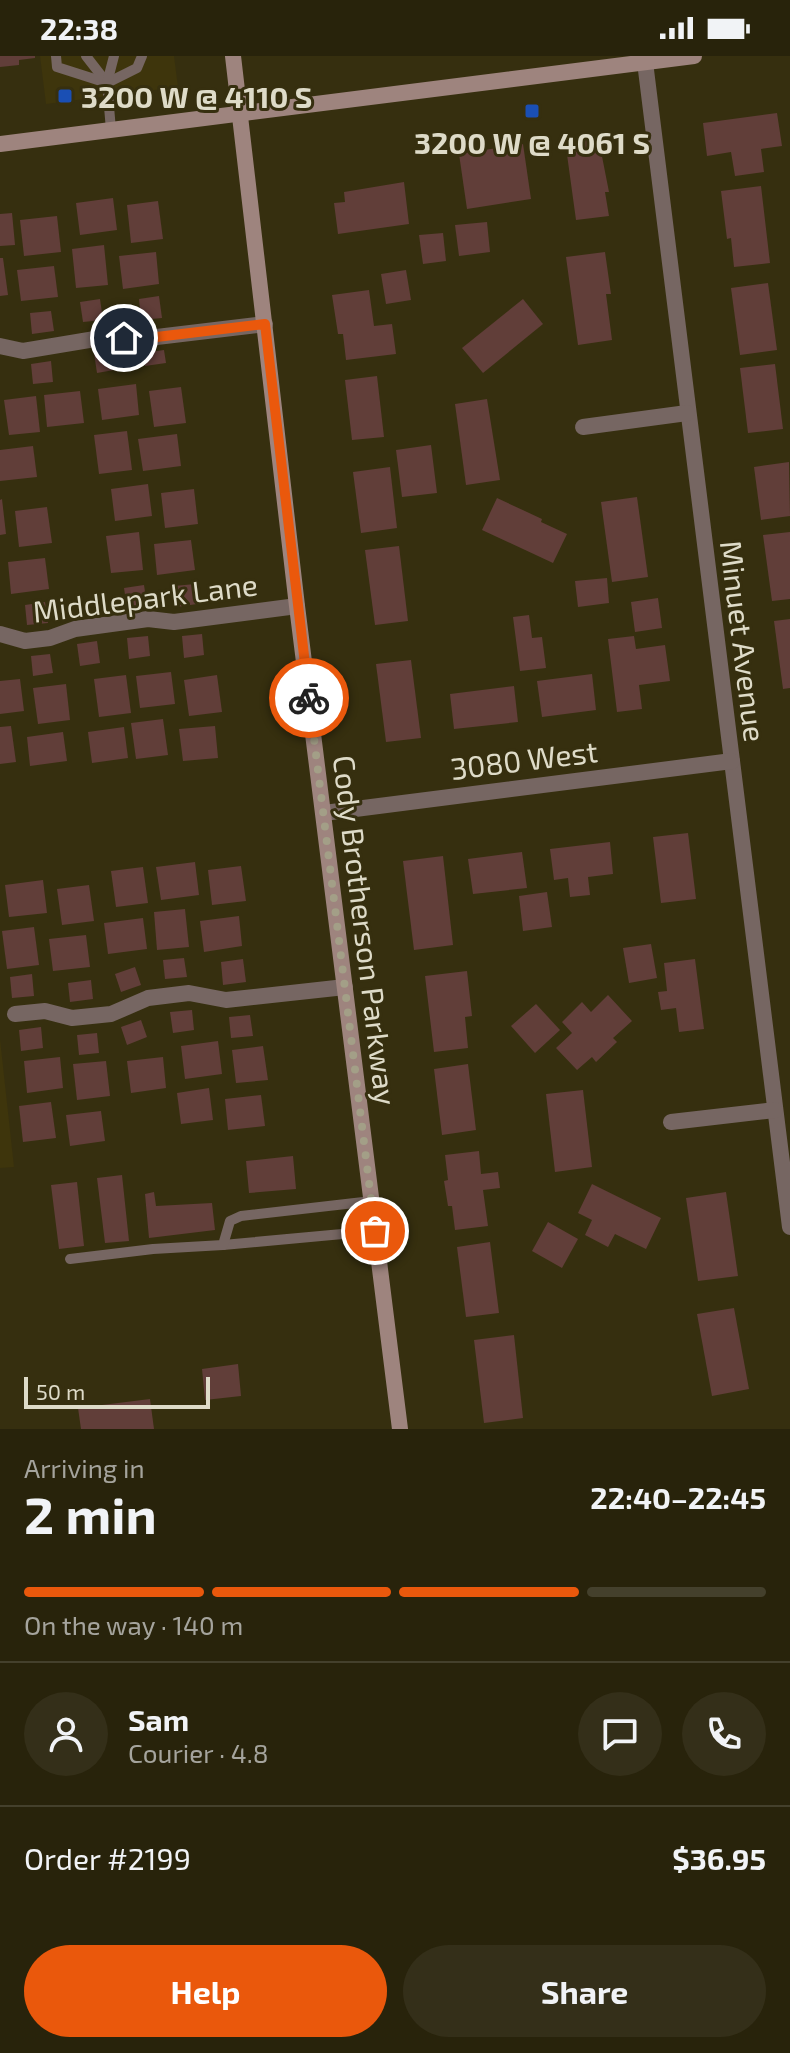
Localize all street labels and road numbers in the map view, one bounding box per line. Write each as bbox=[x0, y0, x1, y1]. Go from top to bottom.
street label: Minuet Avenue bbox=[714, 538, 774, 744]
street label: Middlepark Lane bbox=[31, 565, 259, 629]
street label: 3080 West bbox=[448, 732, 600, 786]
street label: Cody Brotherson Parkway bbox=[327, 753, 405, 1107]

